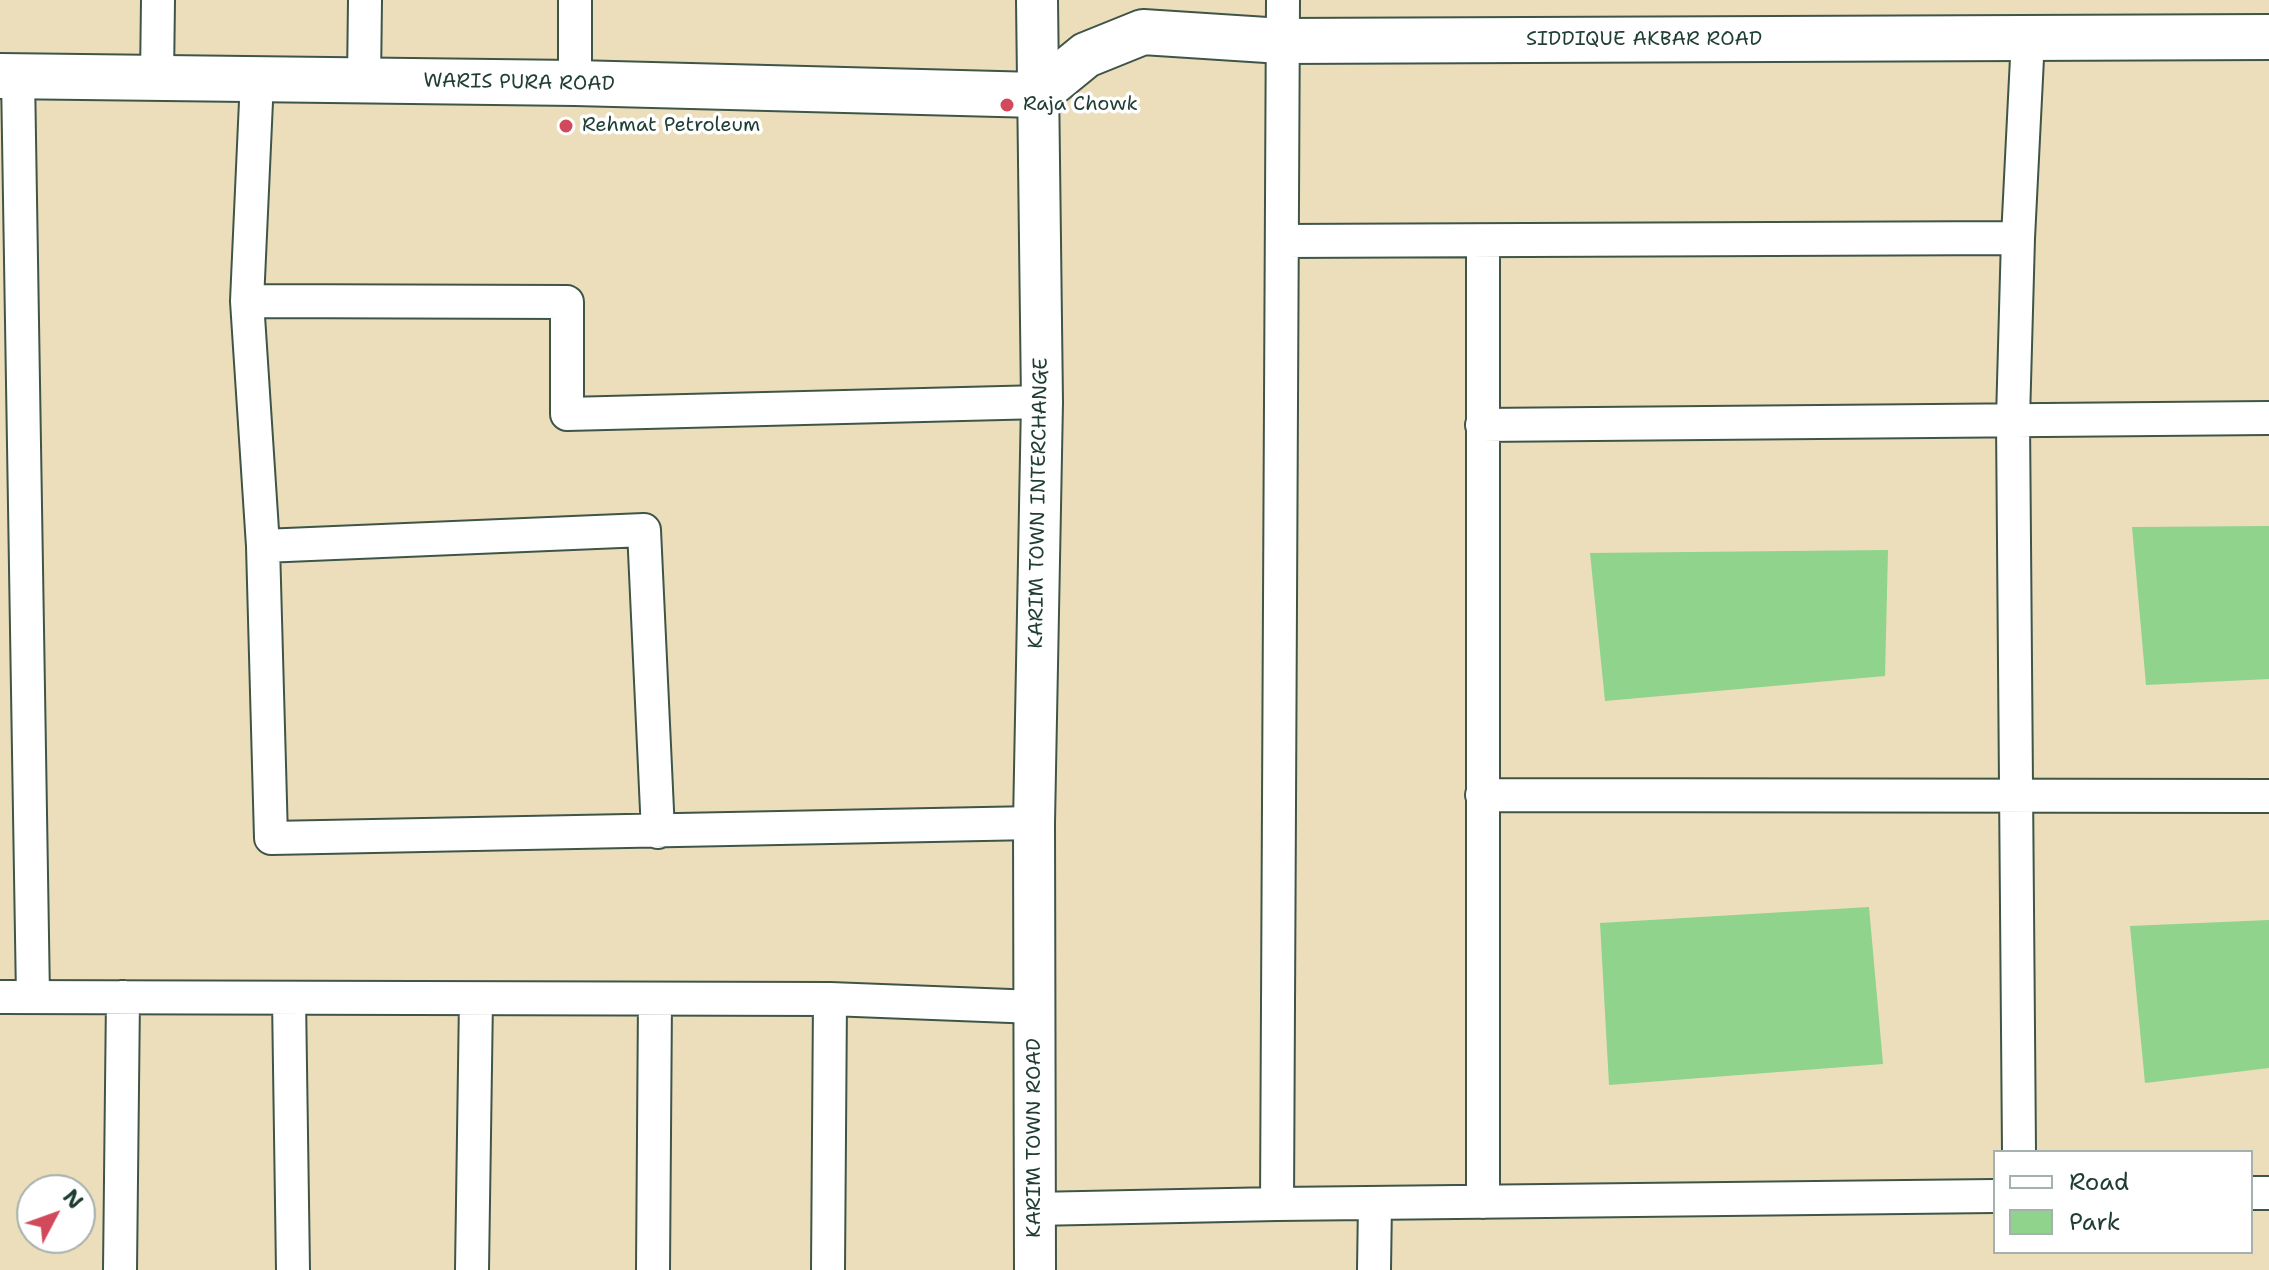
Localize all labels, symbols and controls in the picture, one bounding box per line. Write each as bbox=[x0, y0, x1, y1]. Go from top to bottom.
street label: SIDDIQUE AKBAR ROAD bbox=[1526, 28, 1762, 52]
street label: WARIS PURA ROAD bbox=[423, 69, 615, 97]
place label: Raja Chowk bbox=[1023, 93, 1138, 117]
marker: Raja Chowk bbox=[998, 96, 1016, 114]
place label: Rehmat Petroleum bbox=[582, 114, 760, 138]
marker: Rehmat Petroleum bbox=[557, 117, 575, 135]
street label: KARIM TOWN INTERCHANGE bbox=[1024, 357, 1054, 649]
street label: KARIM TOWN ROAD bbox=[1023, 1038, 1047, 1238]
legend bbox=[1993, 1150, 2253, 1254]
text: Road bbox=[2069, 1166, 2129, 1198]
north arrow bbox=[16, 1174, 96, 1254]
text: N bbox=[56, 1183, 90, 1215]
text: Park bbox=[2069, 1206, 2121, 1238]

